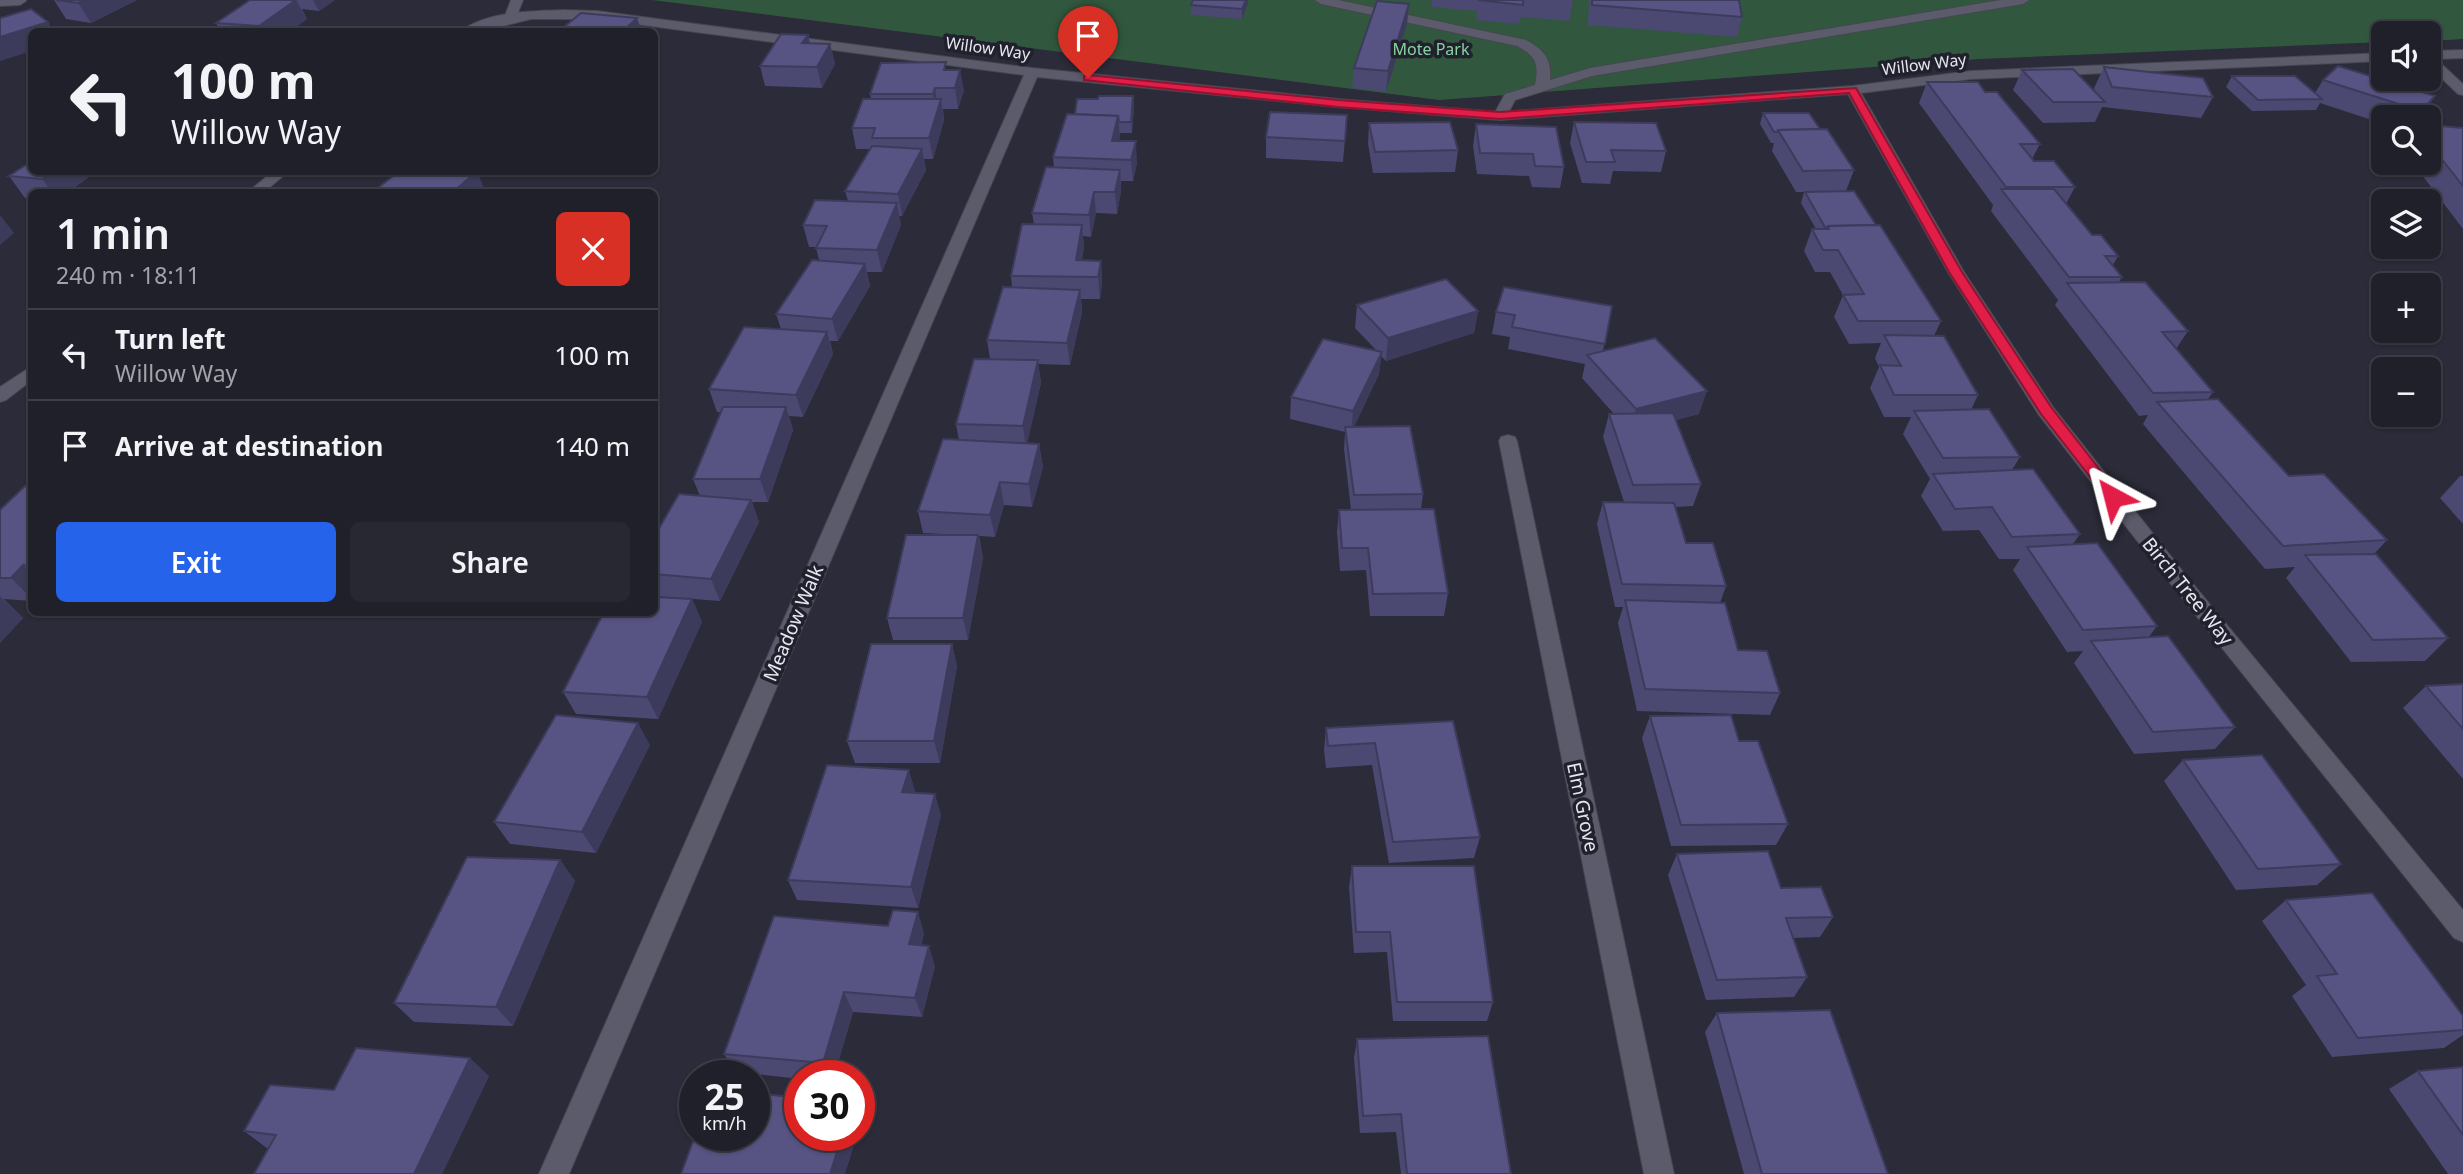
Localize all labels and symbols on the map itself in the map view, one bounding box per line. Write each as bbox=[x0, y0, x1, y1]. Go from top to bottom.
pin bbox=[1058, 6, 1118, 78]
street label: Willow Way bbox=[944, 31, 1032, 65]
park label: Mote Park bbox=[1393, 38, 1470, 60]
street label: Willow Way bbox=[1880, 48, 1968, 80]
position arrow bbox=[2076, 460, 2150, 534]
street label: Birch Tree Way bbox=[2136, 532, 2240, 651]
street label: Meadow Walk bbox=[757, 561, 829, 685]
street label: Elm Grove bbox=[1561, 760, 1605, 854]
speed limit sign: 30 bbox=[784, 1060, 875, 1151]

